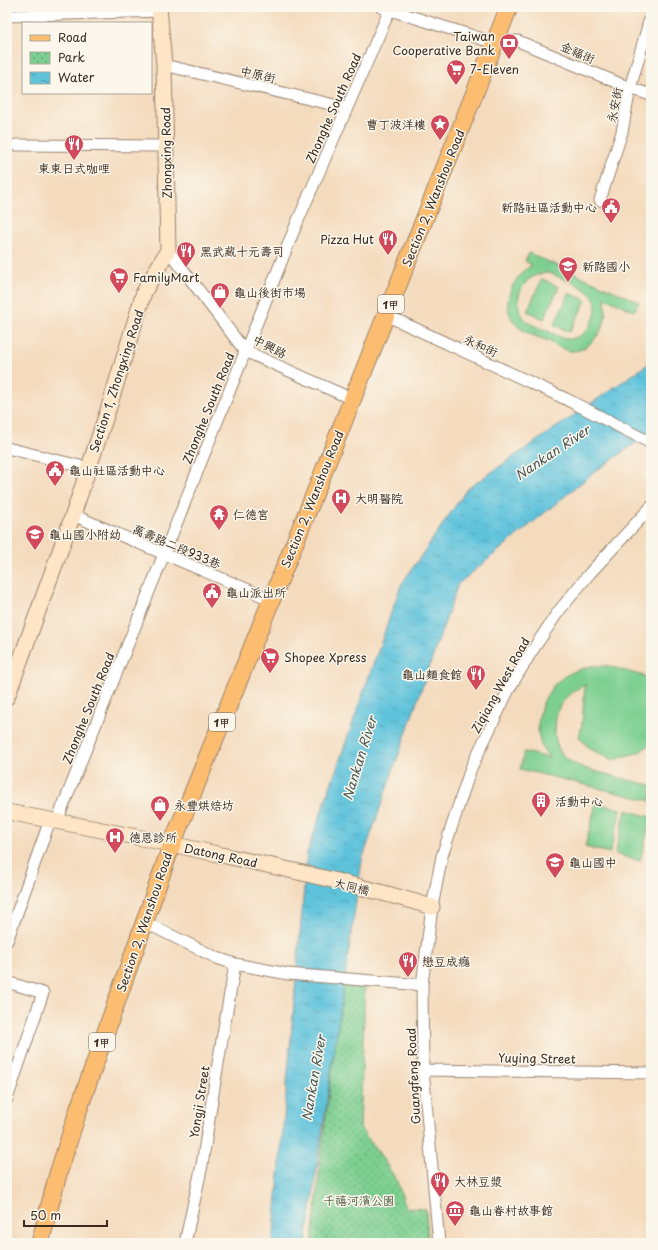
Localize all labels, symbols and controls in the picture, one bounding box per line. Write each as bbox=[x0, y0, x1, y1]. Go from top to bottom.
legend bbox=[22, 22, 152, 94]
place label: Taiwan Cooperative Bank bbox=[393, 27, 495, 59]
text: Road bbox=[58, 28, 87, 46]
bank icon: Taiwan Cooperative Bank bbox=[498, 32, 520, 60]
street label: 金福街 bbox=[558, 37, 598, 67]
text: Park bbox=[58, 48, 85, 66]
street label: Zhonghe South Road bbox=[301, 50, 365, 166]
supermarket icon: 7-Eleven bbox=[445, 58, 467, 86]
place label: 7-Eleven bbox=[470, 60, 519, 78]
street label: 中原街 bbox=[238, 61, 278, 87]
text: Water bbox=[58, 68, 95, 86]
street label: 永安街 bbox=[602, 86, 626, 124]
street label: Zhongxing Road bbox=[156, 107, 176, 199]
place icon: 曹丁波洋樓 bbox=[429, 113, 451, 141]
place label: 曹丁波洋樓 bbox=[366, 115, 426, 133]
street label: Section 2, Wanshou Road bbox=[397, 126, 469, 270]
restaurant icon: 東東日式咖哩 bbox=[63, 133, 85, 161]
place label: 東東日式咖哩 bbox=[38, 159, 110, 177]
public building icon: 新路社區活動中心 bbox=[600, 196, 622, 224]
place label: 新路社區活動中心 bbox=[501, 198, 597, 216]
restaurant icon: Pizza Hut bbox=[377, 228, 399, 256]
place label: Pizza Hut bbox=[320, 230, 374, 248]
restaurant icon: 黑武藏十元壽司 bbox=[175, 240, 197, 268]
place label: 黑武藏十元壽司 bbox=[200, 242, 284, 260]
school or university icon: 新路國小 bbox=[557, 255, 579, 283]
place label: 新路國小 bbox=[582, 257, 630, 275]
supermarket icon: FamilyMart bbox=[108, 266, 130, 294]
place label: FamilyMart bbox=[133, 268, 199, 286]
shop icon: 龜山後街市場 bbox=[209, 281, 231, 309]
place label: 龜山後街市場 bbox=[234, 283, 306, 301]
road number: 1甲 bbox=[378, 295, 404, 313]
street label: Section 1, Zhongxing Road bbox=[84, 307, 148, 455]
street label: 永和街 bbox=[461, 329, 501, 361]
street label: 中興路 bbox=[250, 330, 290, 362]
street label: Zhonghe South Road bbox=[177, 350, 239, 466]
water label: Nankan River bbox=[511, 419, 595, 484]
street label: Section 2, Wanshou Road bbox=[276, 427, 348, 571]
public building icon: 龜山社區活動中心 bbox=[44, 459, 66, 487]
place label: 龜山社區活動中心 bbox=[69, 461, 165, 479]
hospital icon: 大明醫院 bbox=[330, 487, 352, 515]
place label: 大明醫院 bbox=[355, 489, 403, 507]
temple icon: 仁德宮 bbox=[208, 503, 230, 531]
place label: 仁德宮 bbox=[233, 505, 269, 523]
street label: 萬壽路二段933巷 bbox=[130, 519, 224, 573]
school or university icon: 龜山國小附幼 bbox=[24, 523, 46, 551]
place label: 龜山國小附幼 bbox=[49, 525, 121, 543]
public building icon: 龜山派出所 bbox=[201, 581, 223, 609]
place label: 龜山派出所 bbox=[226, 583, 287, 601]
street label: Ziqiang West Road bbox=[466, 634, 534, 736]
supermarket icon: Shopee Xpress bbox=[259, 646, 281, 674]
place label: Shopee Xpress bbox=[284, 648, 367, 666]
street label: Zhonghe South Road bbox=[57, 650, 119, 766]
restaurant icon: 龜山麵食館 bbox=[465, 663, 487, 691]
place label: 龜山麵食館 bbox=[402, 665, 462, 683]
water label: Nankan River bbox=[337, 712, 381, 802]
road number: 1甲 bbox=[209, 713, 235, 731]
building icon: 活動中心 bbox=[530, 790, 552, 818]
place label: 活動中心 bbox=[555, 792, 603, 810]
shop icon: 永豐烘焙坊 bbox=[149, 794, 171, 822]
place label: 永豐烘焙坊 bbox=[174, 796, 234, 814]
hospital icon: 德恩診所 bbox=[104, 826, 126, 854]
place label: 德恩診所 bbox=[129, 828, 178, 846]
street label: Datong Road bbox=[183, 838, 259, 872]
street label: Section 2, Wanshou Road bbox=[112, 850, 176, 994]
school or university icon: 龜山國中 bbox=[544, 851, 566, 879]
place label: 龜山國中 bbox=[569, 853, 617, 871]
street label: 大同橋 bbox=[332, 873, 372, 899]
restaurant icon: 戀豆成癮 bbox=[397, 950, 419, 978]
place label: 戀豆成癮 bbox=[422, 952, 470, 970]
street label: Guangfeng Road bbox=[401, 1027, 425, 1125]
water label: Nankan River bbox=[296, 1032, 330, 1122]
road number: 1甲 bbox=[89, 1033, 115, 1051]
street label: Yuying Street bbox=[498, 1048, 576, 1068]
street label: Yongji Street bbox=[184, 1064, 214, 1139]
restaurant icon: 大林豆漿 bbox=[429, 1170, 451, 1198]
place label: 大林豆漿 bbox=[454, 1172, 502, 1190]
park label: 千禧河濱公園 bbox=[323, 1191, 395, 1209]
museum icon: 龜山眷村故事館 bbox=[444, 1199, 466, 1227]
place label: 龜山眷村故事館 bbox=[469, 1201, 553, 1219]
scale bar bbox=[24, 1202, 107, 1228]
text: 50 m bbox=[30, 1206, 61, 1224]

